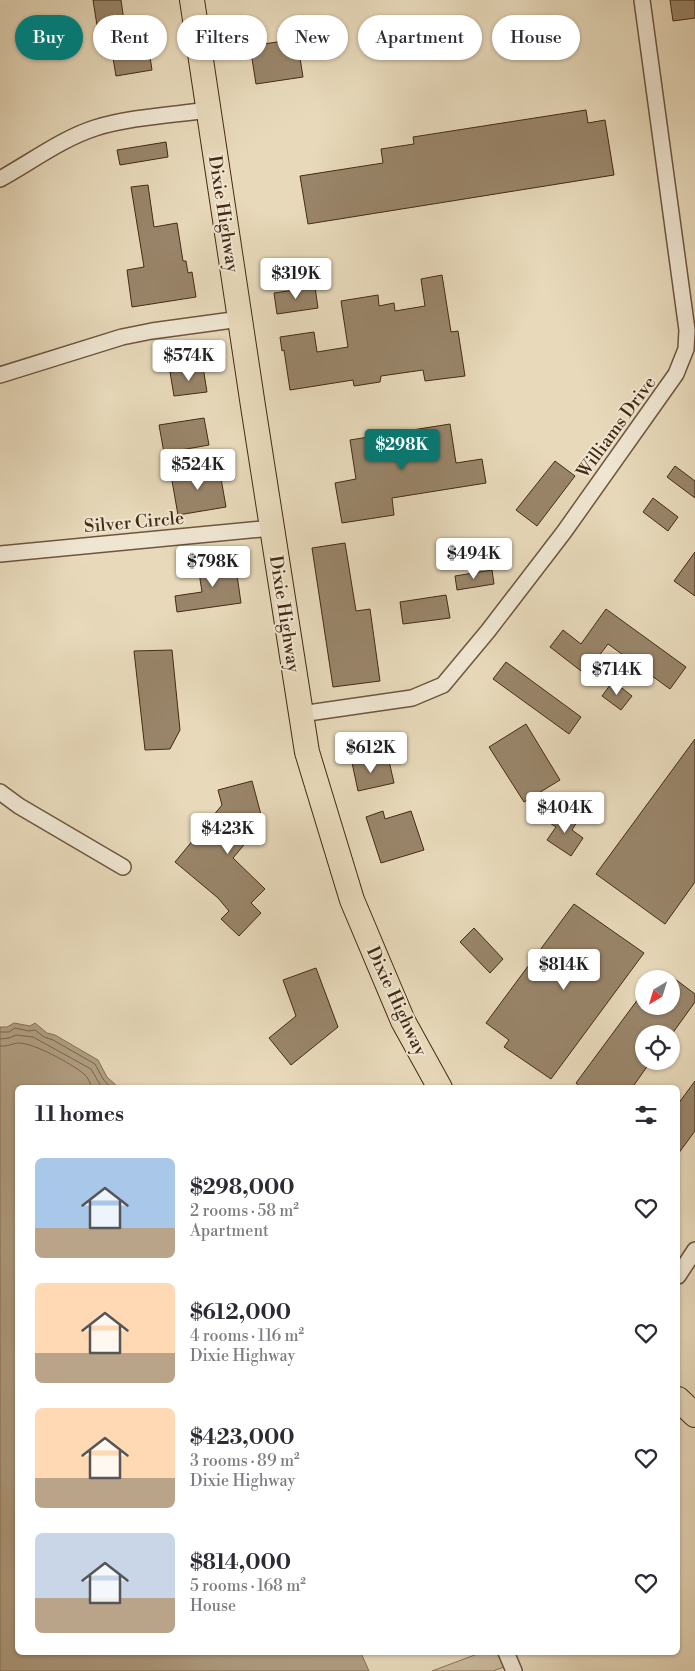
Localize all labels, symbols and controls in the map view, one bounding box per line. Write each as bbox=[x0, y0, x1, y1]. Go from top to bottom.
chip: Buy bbox=[15, 15, 83, 60]
chip: Rent bbox=[93, 15, 167, 60]
chip: Filters bbox=[177, 15, 267, 60]
chip: New bbox=[277, 15, 348, 60]
chip: Apartment bbox=[358, 15, 482, 60]
chip: House bbox=[492, 15, 580, 60]
street label: Dixie Highway bbox=[203, 154, 244, 275]
pin: $319K bbox=[261, 258, 331, 300]
text: $319K bbox=[271, 264, 321, 284]
pin: $574K bbox=[154, 340, 224, 382]
text: $574K bbox=[163, 346, 215, 366]
street label: Williams Drive bbox=[571, 372, 661, 484]
pin: $298K bbox=[367, 428, 437, 471]
text: $298K bbox=[376, 435, 428, 455]
pin: $524K bbox=[163, 448, 233, 491]
text: $524K bbox=[171, 455, 225, 475]
street label: Silver Circle bbox=[83, 507, 185, 538]
pin: $494K bbox=[439, 538, 509, 580]
text: $494K bbox=[447, 544, 501, 564]
pin: $798K bbox=[178, 546, 248, 588]
text: $798K bbox=[187, 552, 239, 572]
street label: Dixie Highway bbox=[264, 554, 305, 675]
pin: $714K bbox=[582, 654, 652, 696]
text: $714K bbox=[592, 660, 642, 680]
pin: $612K bbox=[336, 732, 406, 774]
text: $612K bbox=[346, 738, 396, 758]
pin: $404K bbox=[530, 792, 600, 834]
text: $404K bbox=[537, 798, 593, 818]
pin: $423K bbox=[193, 812, 263, 855]
text: $423K bbox=[202, 819, 254, 839]
street label: Dixie Highway bbox=[361, 943, 432, 1060]
pin: $814K bbox=[529, 948, 599, 991]
text: $814K bbox=[539, 955, 589, 975]
north arrow bbox=[635, 970, 680, 1015]
map controls bbox=[635, 970, 680, 1070]
button: locate bbox=[635, 1025, 680, 1070]
icon: filters bbox=[632, 1101, 660, 1129]
text: 11 homes bbox=[35, 1102, 124, 1128]
text: $298,000 bbox=[190, 1175, 294, 1201]
icon: home bbox=[75, 1178, 135, 1238]
icon: heart bbox=[632, 1194, 660, 1222]
text: 2 rooms · 58 m² bbox=[190, 1201, 299, 1221]
text: Apartment bbox=[190, 1221, 269, 1241]
text: $612,000 bbox=[190, 1300, 291, 1326]
icon: home bbox=[75, 1303, 135, 1363]
icon: heart bbox=[632, 1319, 660, 1347]
text: 4 rooms · 116 m² bbox=[190, 1326, 304, 1346]
text: Dixie Highway bbox=[190, 1346, 295, 1366]
text: $423,000 bbox=[190, 1425, 295, 1451]
icon: home bbox=[75, 1428, 135, 1488]
icon: heart bbox=[632, 1444, 660, 1472]
text: 3 rooms · 89 m² bbox=[190, 1451, 300, 1471]
text: Dixie Highway bbox=[190, 1471, 295, 1491]
text: $814,000 bbox=[190, 1550, 291, 1576]
icon: home bbox=[75, 1553, 135, 1613]
icon: heart bbox=[632, 1569, 660, 1597]
text: 5 rooms · 168 m² bbox=[190, 1576, 306, 1596]
text: House bbox=[190, 1596, 236, 1616]

